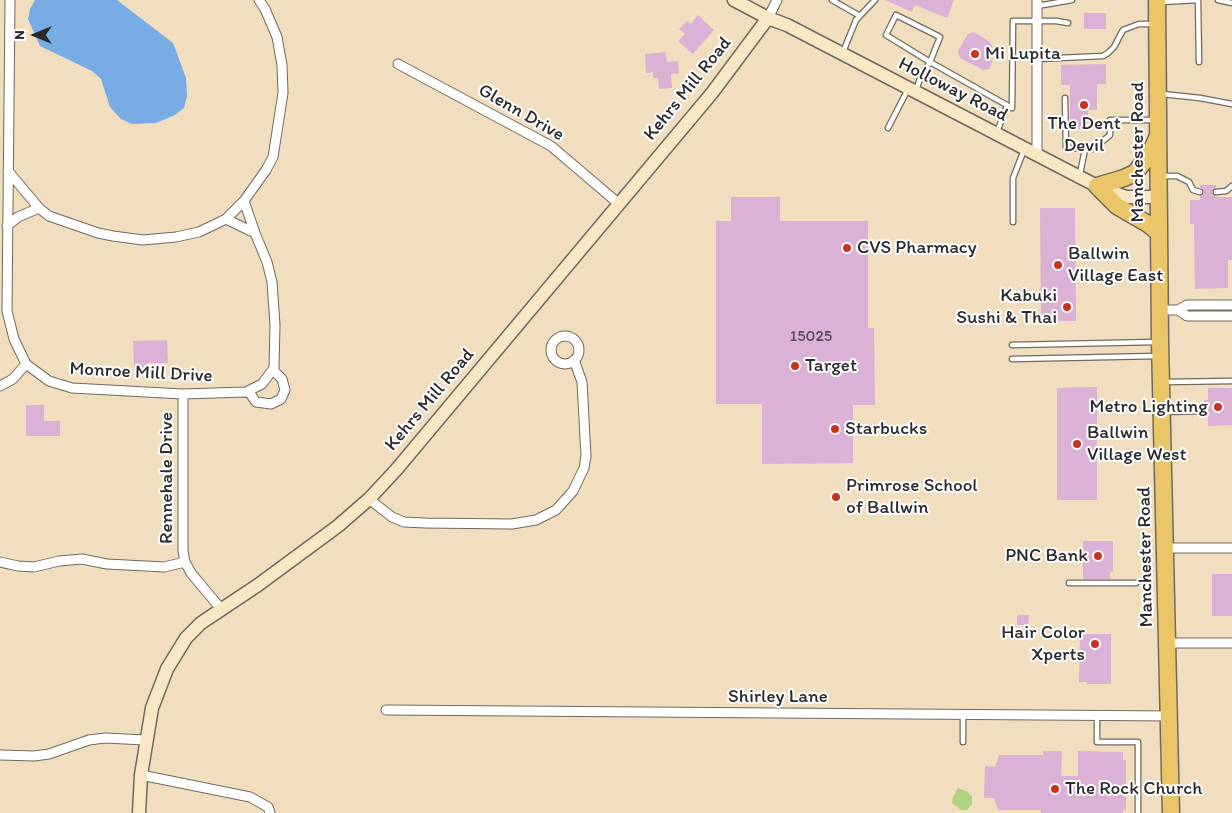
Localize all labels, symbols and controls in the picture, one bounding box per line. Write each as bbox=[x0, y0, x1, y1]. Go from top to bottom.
north arrow bbox=[10, 10, 60, 60]
text: N bbox=[11, 30, 28, 40]
street label: Kehrs Mill Road bbox=[639, 32, 737, 146]
place label: Mi Lupita bbox=[985, 43, 1061, 65]
marker: Mi Lupita bbox=[969, 48, 981, 60]
street label: Holloway Road bbox=[894, 53, 1012, 127]
street label: Glenn Drive bbox=[474, 79, 568, 147]
street label: Manchester Road bbox=[1127, 82, 1149, 222]
marker: The Dent Devil bbox=[1078, 99, 1090, 111]
place label: The Dent Devil bbox=[1047, 113, 1121, 157]
place label: CVS Pharmacy bbox=[857, 237, 977, 259]
marker: CVS Pharmacy bbox=[841, 242, 853, 254]
place label: Ballwin Village East bbox=[1068, 243, 1163, 287]
marker: Ballwin Village East bbox=[1052, 259, 1064, 271]
place label: Kabuki Sushi & Thai bbox=[956, 285, 1057, 329]
marker: Kabuki Sushi & Thai bbox=[1061, 301, 1073, 313]
house number: 15025 bbox=[790, 327, 832, 347]
street label: Kehrs Mill Road bbox=[380, 344, 480, 456]
place label: Target bbox=[805, 355, 857, 377]
street label: Monroe Mill Drive bbox=[69, 358, 213, 388]
marker: Target bbox=[789, 360, 801, 372]
place label: Metro Lighting bbox=[1089, 396, 1208, 418]
marker: Metro Lighting bbox=[1212, 401, 1224, 413]
street label: Rennehale Drive bbox=[156, 412, 178, 544]
place label: Starbucks bbox=[845, 418, 927, 440]
place label: Ballwin Village West bbox=[1087, 422, 1187, 466]
marker: Starbucks bbox=[829, 423, 841, 435]
marker: Ballwin Village West bbox=[1071, 438, 1083, 450]
place label: Primrose School of Ballwin bbox=[846, 475, 978, 519]
street label: Manchester Road bbox=[1133, 486, 1159, 628]
marker: Primrose School of Ballwin bbox=[830, 491, 842, 503]
place label: PNC Bank bbox=[1005, 545, 1088, 567]
marker: PNC Bank bbox=[1092, 550, 1104, 562]
place label: Hair Color Xperts bbox=[1001, 622, 1085, 666]
marker: Hair Color Xperts bbox=[1089, 638, 1101, 650]
street label: Shirley Lane bbox=[728, 686, 828, 708]
place label: The Rock Church bbox=[1065, 778, 1202, 800]
marker: The Rock Church bbox=[1049, 783, 1061, 795]

